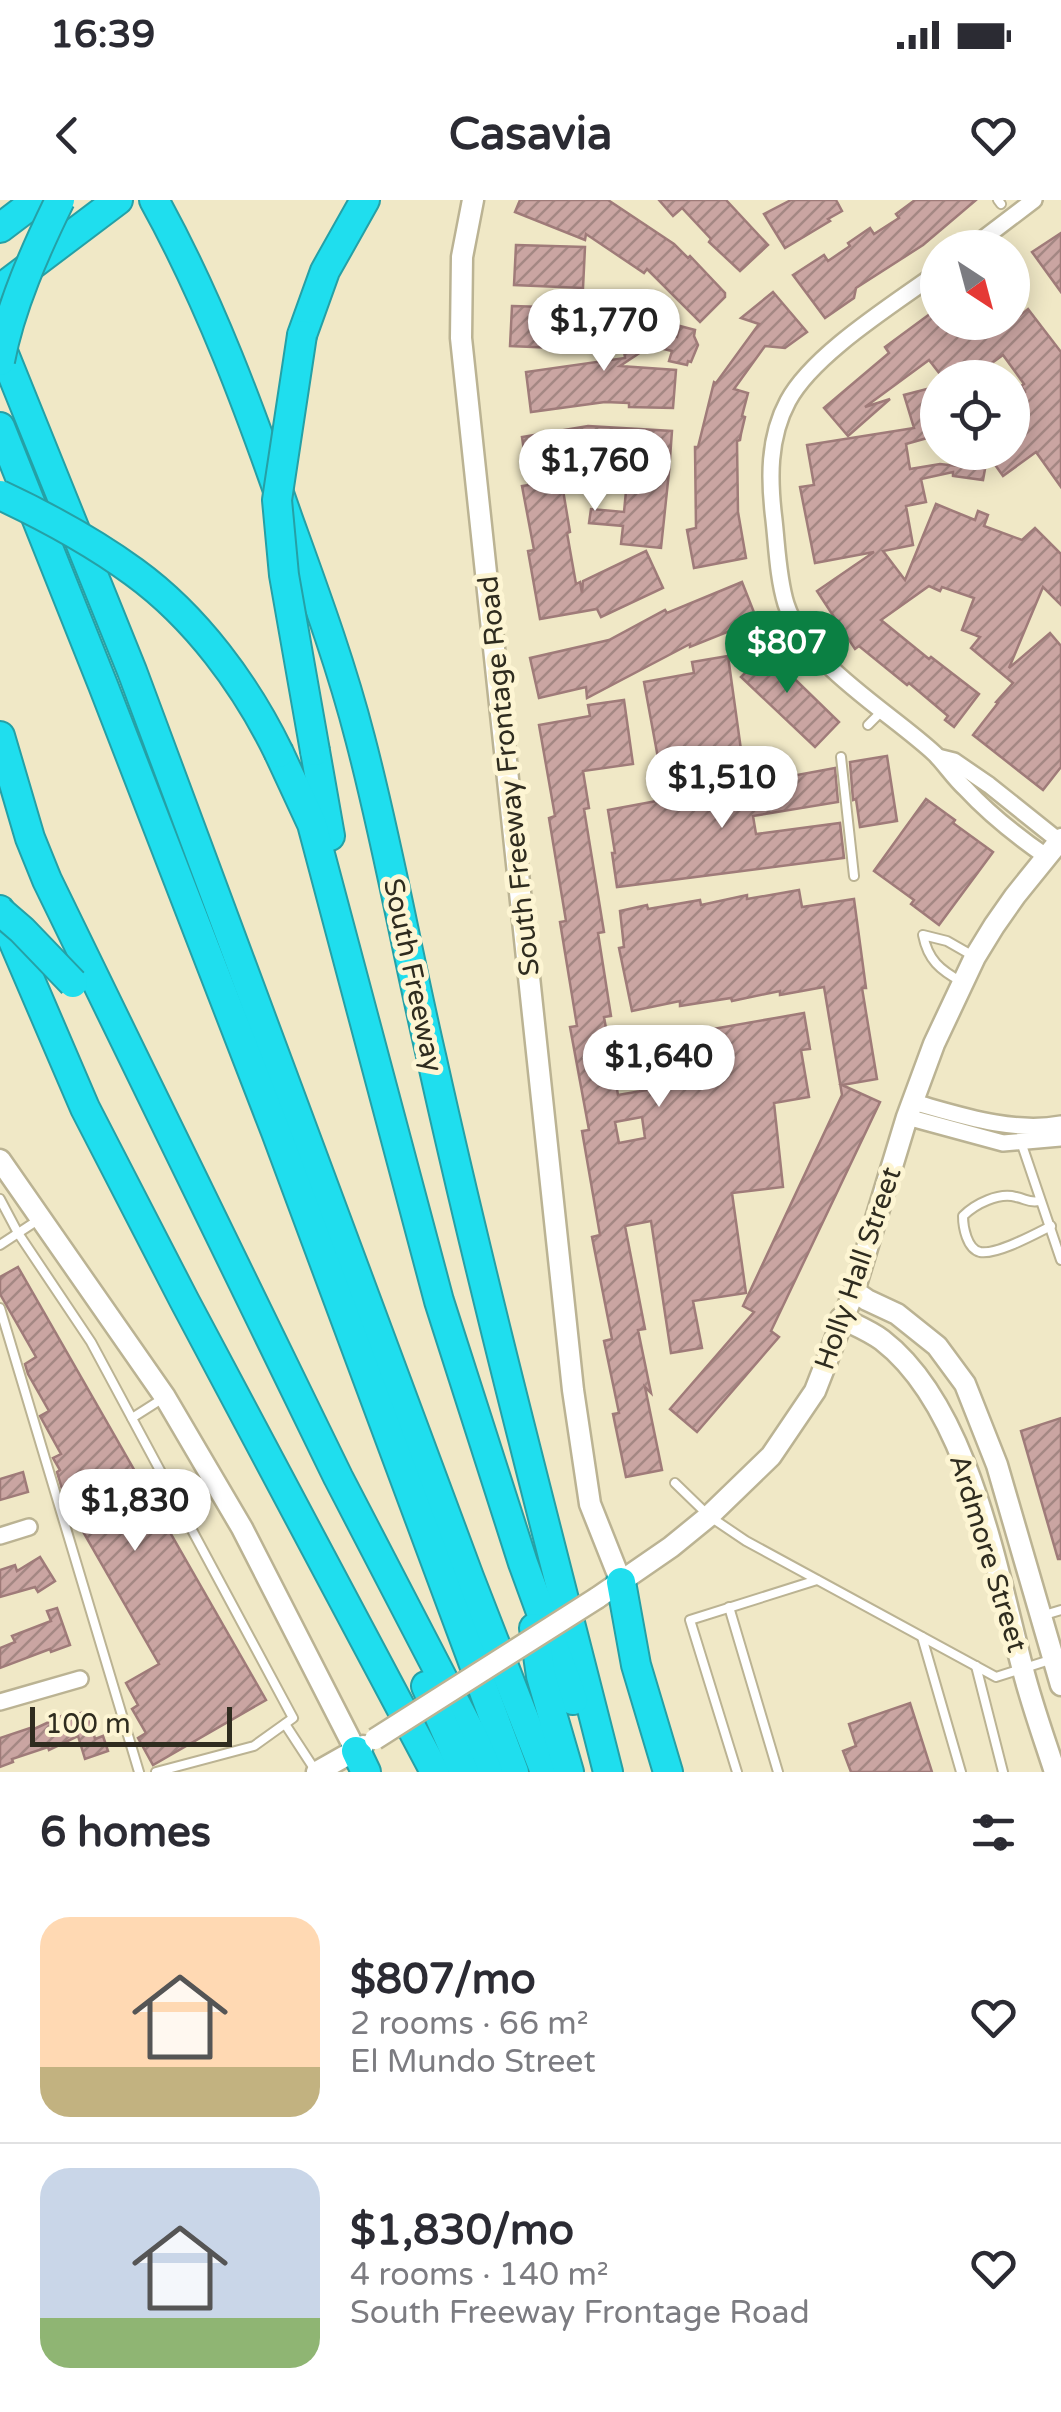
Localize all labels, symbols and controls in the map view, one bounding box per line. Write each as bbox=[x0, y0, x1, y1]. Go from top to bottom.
text: 16:39 bbox=[50, 12, 155, 58]
icon: back bbox=[40, 108, 95, 163]
text: Casavia bbox=[449, 108, 612, 162]
icon: heart bbox=[966, 108, 1021, 163]
north arrow bbox=[920, 230, 1030, 340]
map controls bbox=[920, 230, 1030, 470]
pin: $1,770 bbox=[523, 289, 685, 374]
text: $1,770 bbox=[550, 302, 658, 340]
button: locate bbox=[920, 360, 1030, 470]
pin: $1,760 bbox=[514, 429, 676, 514]
text: $1,760 bbox=[541, 442, 649, 480]
street label: South Freeway Frontage Road bbox=[471, 574, 547, 978]
pin: $807 bbox=[728, 611, 846, 696]
text: $807 bbox=[747, 624, 827, 662]
pin: $1,510 bbox=[641, 746, 803, 831]
text: $1,510 bbox=[668, 759, 776, 797]
street label: South Freeway bbox=[376, 875, 450, 1075]
pin: $1,640 bbox=[578, 1025, 740, 1110]
text: $1,640 bbox=[605, 1038, 713, 1076]
street label: Holly Hall Street bbox=[807, 1162, 909, 1374]
street label: Ardmore Street bbox=[942, 1450, 1034, 1657]
pin: $1,830 bbox=[54, 1469, 216, 1554]
text: $1,830 bbox=[81, 1482, 189, 1520]
scale bar bbox=[30, 1702, 232, 1746]
text: 100 m bbox=[45, 1707, 131, 1741]
icon: filters bbox=[966, 1805, 1021, 1860]
text: 6 homes bbox=[40, 1807, 211, 1858]
text: $807/mo bbox=[350, 1954, 536, 2005]
icon: home bbox=[120, 1957, 240, 2077]
icon: heart bbox=[966, 1990, 1021, 2045]
text: 2 rooms · 66 m² bbox=[350, 2005, 589, 2043]
text: El Mundo Street bbox=[350, 2043, 596, 2081]
text: $1,830/mo bbox=[350, 2205, 574, 2256]
icon: home bbox=[120, 2208, 240, 2328]
icon: heart bbox=[966, 2241, 1021, 2296]
text: 4 rooms · 140 m² bbox=[350, 2256, 609, 2294]
text: South Freeway Frontage Road bbox=[350, 2294, 810, 2332]

